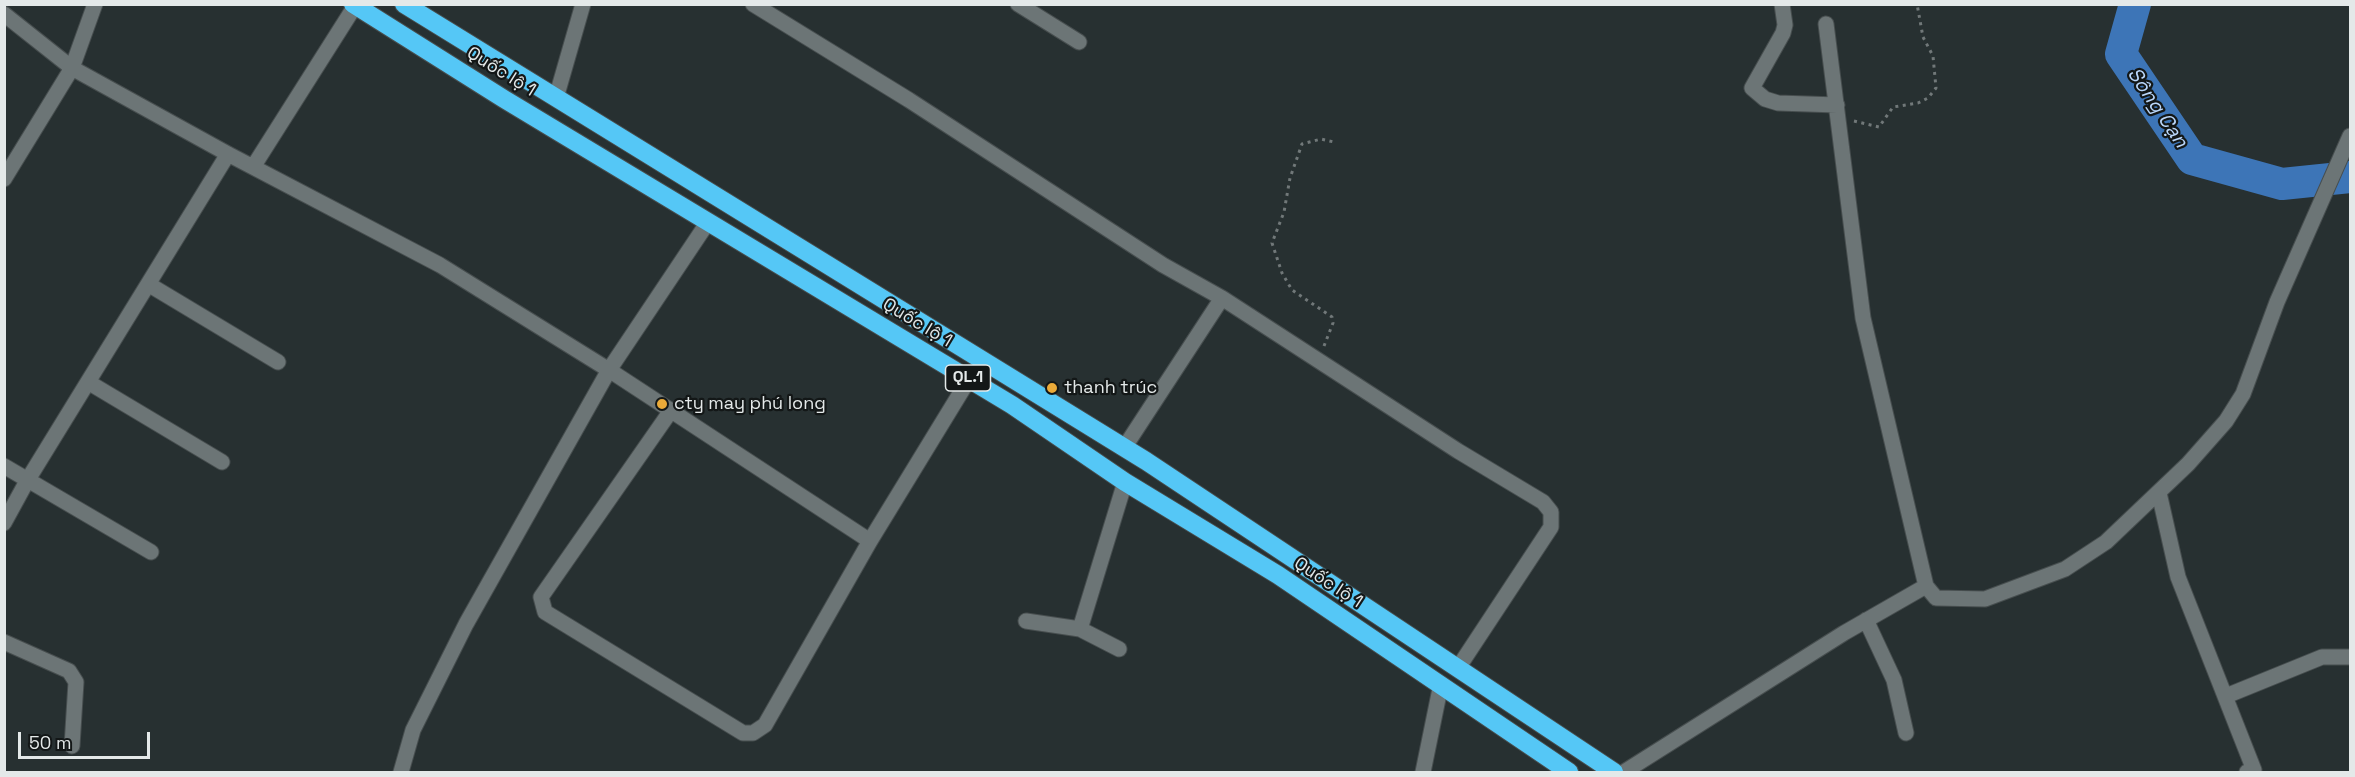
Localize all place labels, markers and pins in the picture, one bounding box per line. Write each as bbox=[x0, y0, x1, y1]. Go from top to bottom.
place label: thanh trúc bbox=[1064, 377, 1157, 399]
marker: thanh trúc bbox=[1045, 381, 1059, 395]
place label: cty may phú long bbox=[674, 393, 826, 415]
marker: cty may phú long bbox=[655, 397, 669, 411]

